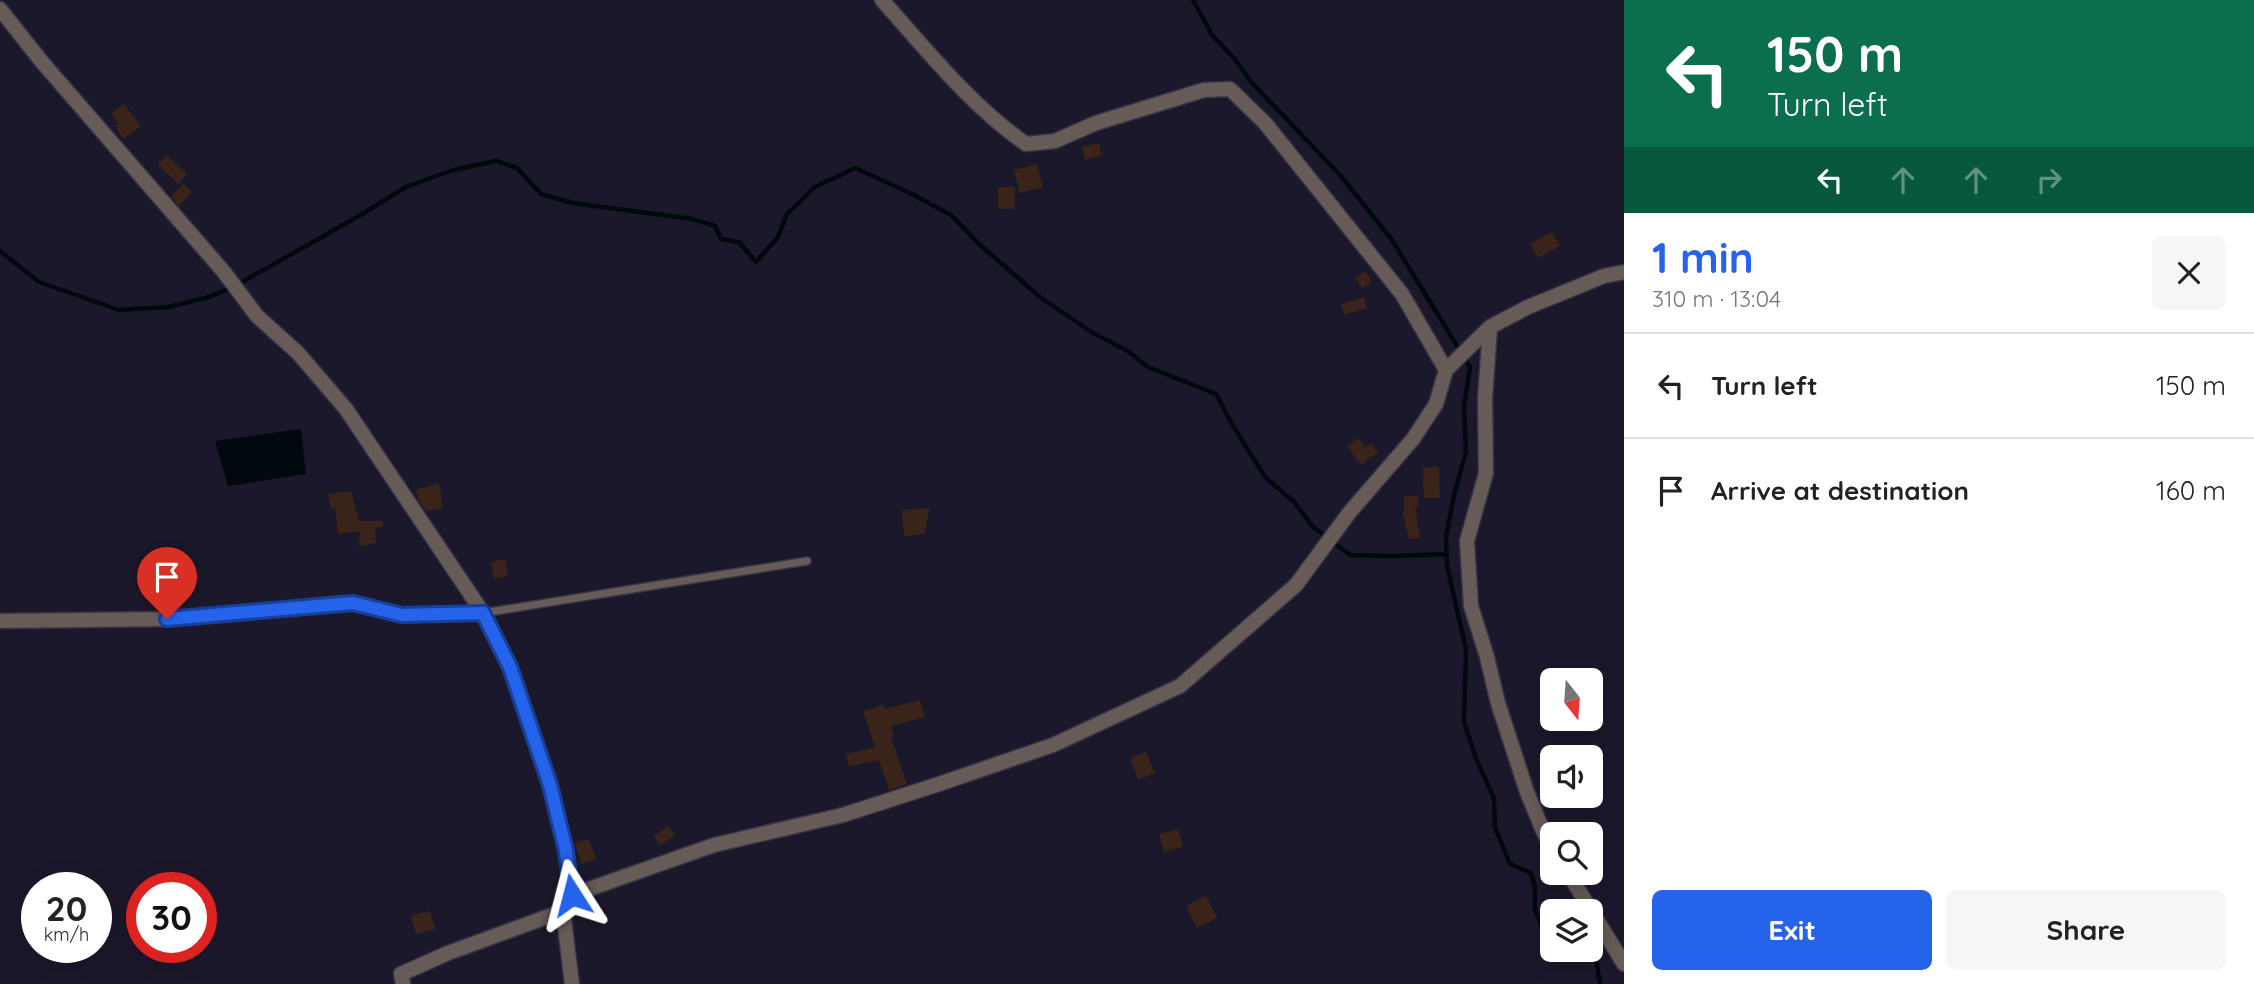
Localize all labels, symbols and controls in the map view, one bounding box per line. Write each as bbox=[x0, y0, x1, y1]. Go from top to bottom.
text: 150 m bbox=[1767, 23, 1903, 84]
icon: left bbox=[1652, 28, 1743, 119]
text: Turn left bbox=[1767, 84, 1888, 124]
icon: left bbox=[1811, 161, 1849, 199]
icon: ahead bbox=[1884, 161, 1922, 199]
icon: ahead bbox=[1957, 161, 1995, 199]
icon: right bbox=[2030, 161, 2068, 199]
text: 1 min bbox=[1652, 231, 1754, 284]
button: close bbox=[2152, 236, 2226, 310]
text: 310 m · 13:04 bbox=[1652, 284, 1781, 313]
icon: left bbox=[1652, 367, 1690, 405]
text: Turn left bbox=[1711, 369, 1818, 402]
text: 150 m bbox=[2156, 369, 2226, 402]
icon: arrive bbox=[1652, 472, 1690, 510]
text: Arrive at destination bbox=[1711, 474, 1969, 507]
text: 160 m bbox=[2156, 474, 2226, 507]
pin bbox=[137, 547, 197, 619]
icon: arrive bbox=[148, 558, 186, 596]
north arrow bbox=[1540, 668, 1603, 732]
map controls bbox=[1540, 668, 1603, 962]
button: sound bbox=[1540, 745, 1603, 808]
button: search bbox=[1540, 822, 1603, 885]
position arrow bbox=[535, 858, 609, 932]
speed limit sign: 30 bbox=[126, 872, 217, 963]
text: 20 bbox=[46, 886, 87, 930]
button: Exit bbox=[1652, 890, 1932, 970]
button: Share bbox=[1946, 890, 2226, 970]
button: layers bbox=[1540, 899, 1603, 962]
text: km/h bbox=[44, 923, 89, 946]

